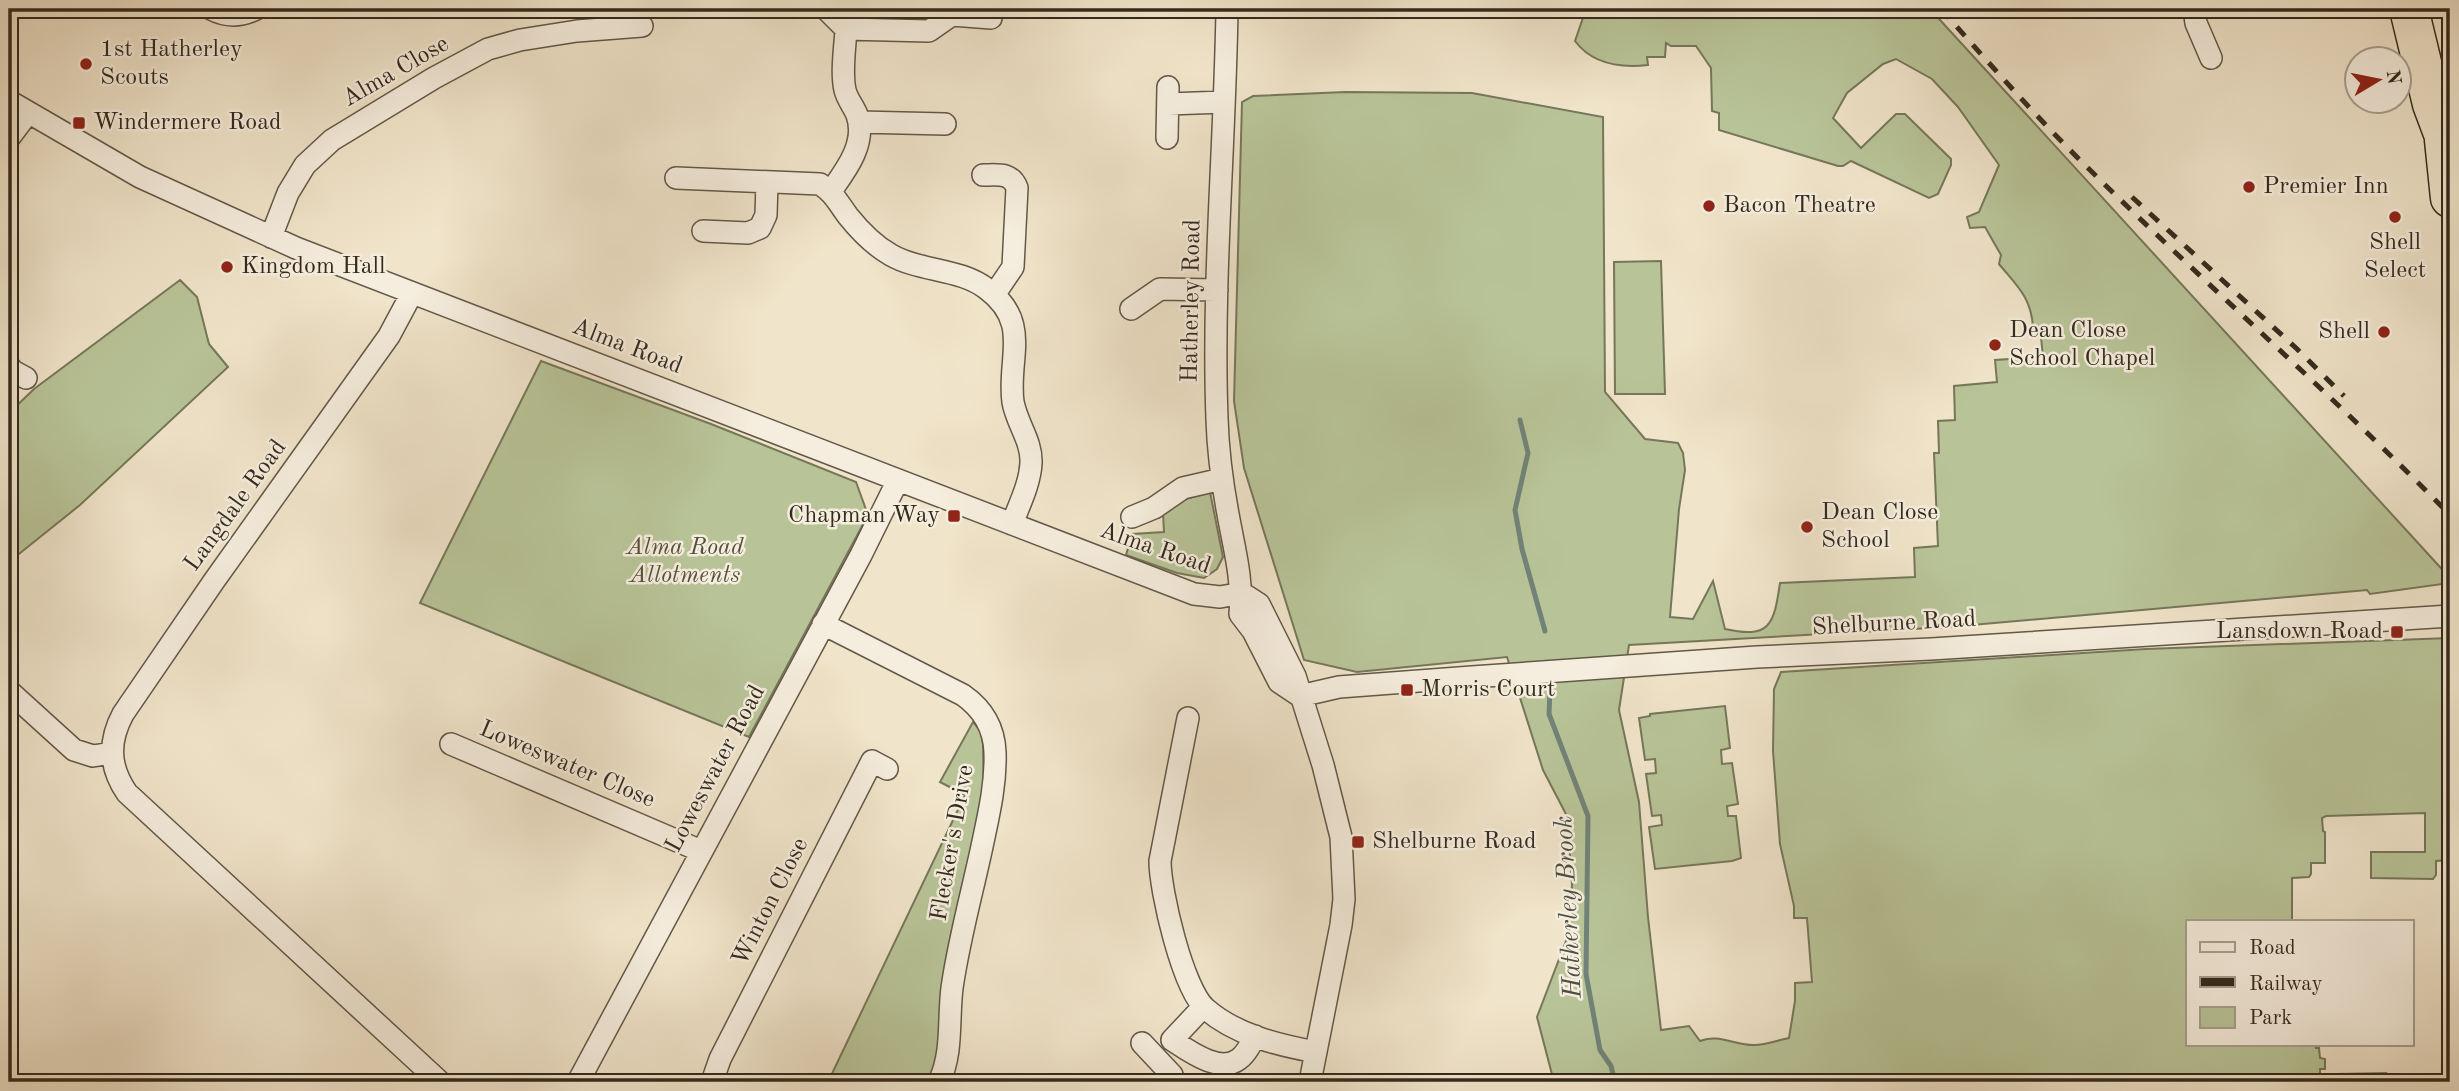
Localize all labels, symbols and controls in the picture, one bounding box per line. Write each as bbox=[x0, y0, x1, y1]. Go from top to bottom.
street label: Alma Close bbox=[339, 32, 453, 112]
place label: 1st Hatherley Scouts bbox=[100, 38, 243, 90]
north arrow bbox=[2344, 46, 2414, 116]
marker: 1st Hatherley Scouts bbox=[78, 56, 94, 72]
text: N bbox=[2382, 69, 2403, 87]
place label: Windermere Road bbox=[93, 111, 282, 135]
marker: Windermere Road bbox=[71, 115, 87, 131]
place label: Premier Inn bbox=[2263, 175, 2389, 199]
marker: Premier Inn bbox=[2241, 179, 2257, 195]
place label: Bacon Theatre bbox=[1723, 194, 1876, 218]
marker: Bacon Theatre bbox=[1701, 198, 1717, 214]
marker: Shell Select bbox=[2387, 209, 2403, 225]
street label: Hatherley Road bbox=[1179, 219, 1205, 383]
place label: Shell Select bbox=[2364, 231, 2426, 283]
place label: Kingdom Hall bbox=[241, 255, 385, 279]
marker: Kingdom Hall bbox=[219, 259, 235, 275]
street label: Alma Road bbox=[569, 315, 685, 379]
place label: Dean Close School Chapel bbox=[2009, 319, 2155, 371]
place label: Shell bbox=[2318, 320, 2370, 344]
marker: Shell bbox=[2376, 324, 2392, 340]
marker: Dean Close School Chapel bbox=[1987, 337, 2003, 353]
street label: Langdale Road bbox=[180, 436, 292, 576]
place label: Dean Close School bbox=[1821, 501, 1938, 553]
place label: Chapman Way bbox=[788, 504, 940, 528]
marker: Chapman Way bbox=[946, 508, 962, 524]
street label: Alma Road bbox=[1096, 519, 1214, 579]
marker: Dean Close School bbox=[1799, 519, 1815, 535]
park label: Alma Road Allotments bbox=[624, 536, 744, 588]
street label: Shelburne Road bbox=[1811, 608, 1977, 640]
place label: Lansdown Road bbox=[2216, 620, 2383, 644]
marker: Lansdown Road bbox=[2389, 624, 2405, 640]
place label: Morris Court bbox=[1421, 678, 1555, 702]
street label: Loweswater Road bbox=[662, 681, 770, 857]
marker: Morris Court bbox=[1399, 682, 1415, 698]
street label: Loweswater Close bbox=[476, 717, 658, 813]
street label: Flecker's Drive bbox=[927, 763, 979, 923]
water label: Hatherley Brook bbox=[1551, 815, 1587, 1000]
place label: Shelburne Road bbox=[1372, 830, 1537, 854]
street label: Winton Close bbox=[729, 834, 813, 970]
marker: Shelburne Road bbox=[1350, 834, 1366, 850]
legend bbox=[2186, 920, 2414, 1046]
text: Road bbox=[2249, 938, 2296, 959]
text: Railway bbox=[2249, 974, 2323, 995]
text: Park bbox=[2249, 1008, 2292, 1029]

